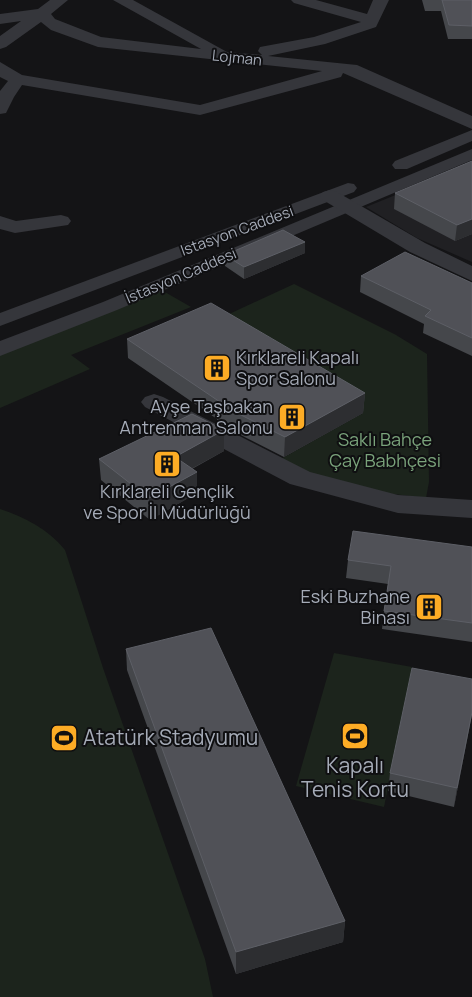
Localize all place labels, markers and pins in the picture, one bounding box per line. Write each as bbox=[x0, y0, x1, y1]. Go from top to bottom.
place label: Kırklareli Kapalı Spor Salonu bbox=[236, 345, 359, 390]
building icon: Kırklareli Kapalı Spor Salonu bbox=[202, 353, 232, 383]
place label: Ayşe Taşbakan Antrenman Salonu bbox=[120, 394, 273, 439]
building icon: Ayşe Taşbakan Antrenman Salonu bbox=[277, 402, 307, 432]
building icon: Kırklareli Gençlik ve Spor İl Müdürlüğü bbox=[152, 449, 182, 479]
place label: Kırklareli Gençlik ve Spor İl Müdürlüğü bbox=[83, 479, 251, 524]
place label: Eski Buzhane Binası bbox=[300, 584, 410, 629]
building icon: Eski Buzhane Binası bbox=[414, 592, 444, 622]
sports icon: Kapalı Tenis Kortu bbox=[340, 721, 370, 751]
sports icon: Atatürk Stadyumu bbox=[49, 723, 79, 753]
place label: Atatürk Stadyumu bbox=[83, 723, 258, 751]
place label: Kapalı Tenis Kortu bbox=[301, 751, 409, 803]

